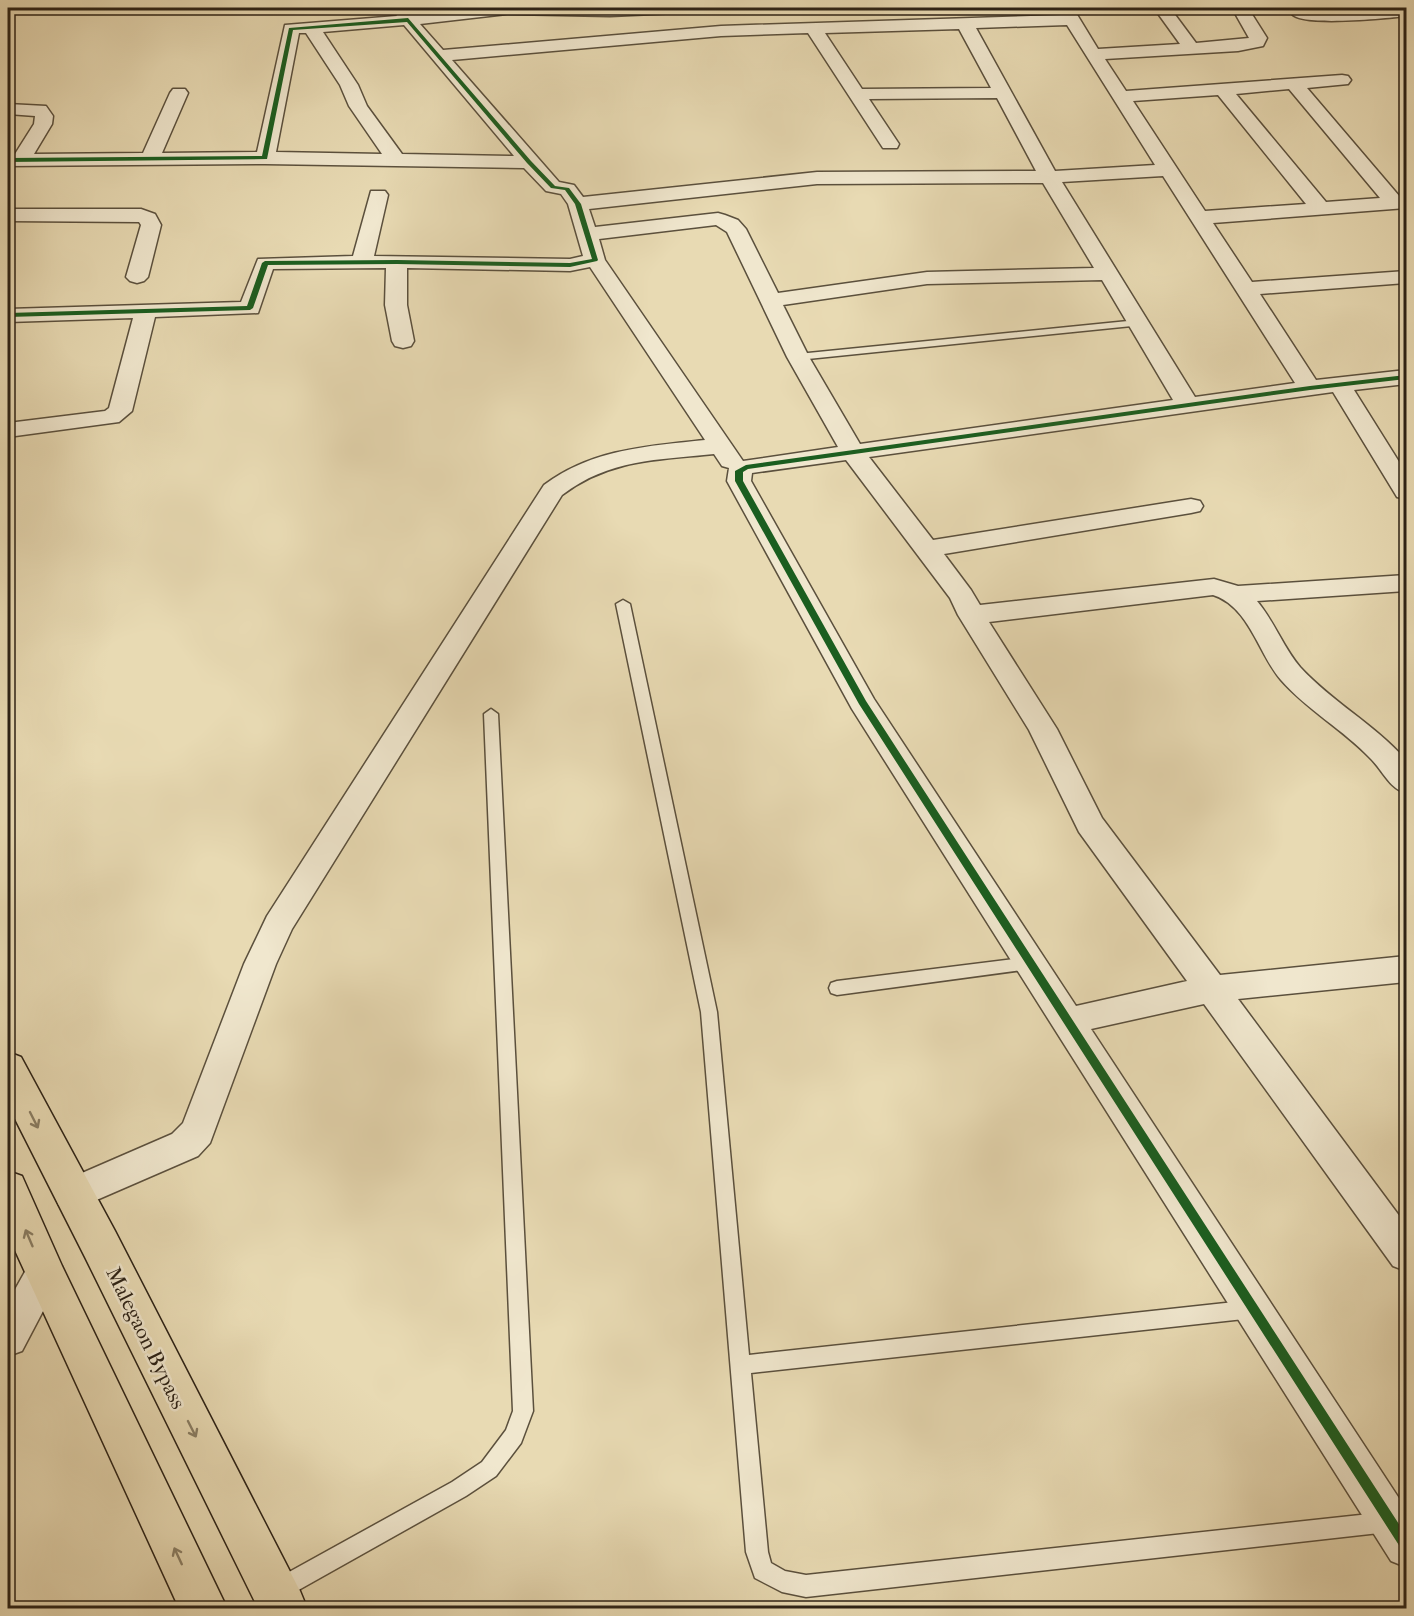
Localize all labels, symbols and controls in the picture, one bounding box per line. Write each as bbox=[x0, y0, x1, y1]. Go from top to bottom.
one-way arrow bbox=[28, 1111, 40, 1128]
one-way arrow bbox=[23, 1229, 34, 1247]
street label: Malegaon Bypass bbox=[101, 1263, 191, 1413]
one-way arrow bbox=[187, 1420, 198, 1438]
one-way arrow bbox=[172, 1547, 184, 1565]

